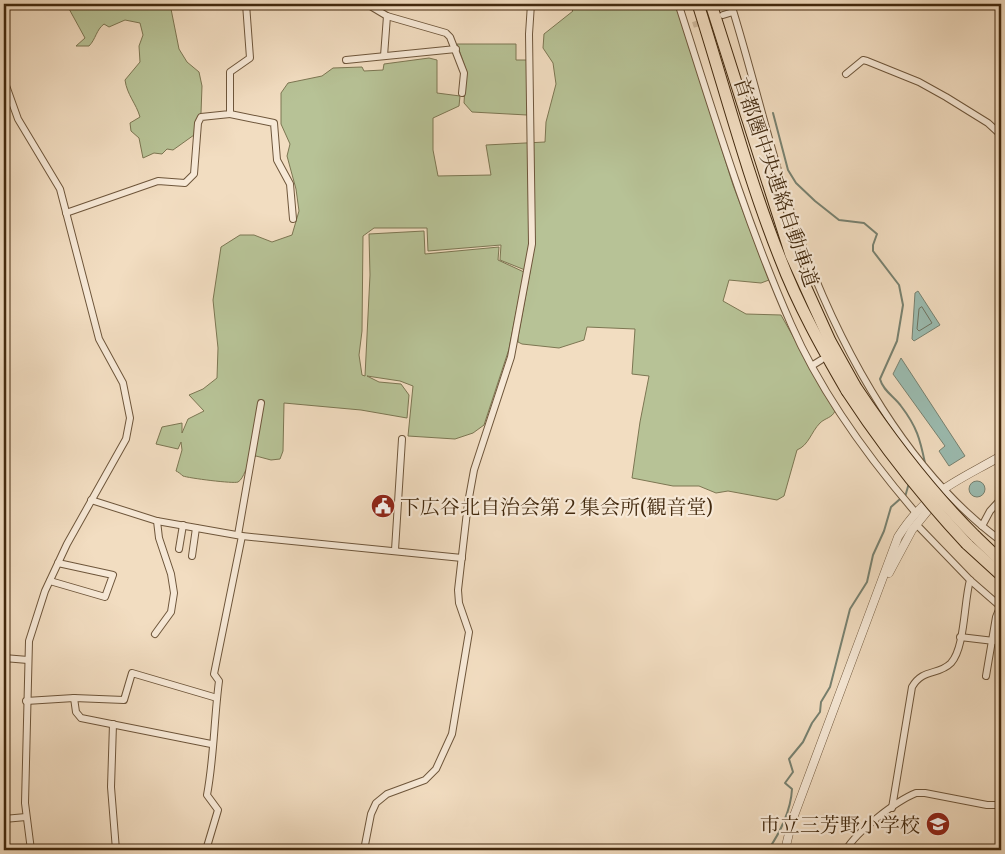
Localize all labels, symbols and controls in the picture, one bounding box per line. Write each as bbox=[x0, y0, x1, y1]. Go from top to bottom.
street label: 首都圏中央連絡自動車道 bbox=[727, 73, 827, 291]
place label: 下広谷北自治会第２集会所(観音堂) bbox=[400, 492, 713, 521]
public building icon: 下広谷北自治会第２集会所(観音堂) bbox=[370, 493, 396, 519]
place label: 市立三芳野小学校 bbox=[760, 810, 920, 839]
school or university icon: 市立三芳野小学校 bbox=[925, 811, 951, 837]

